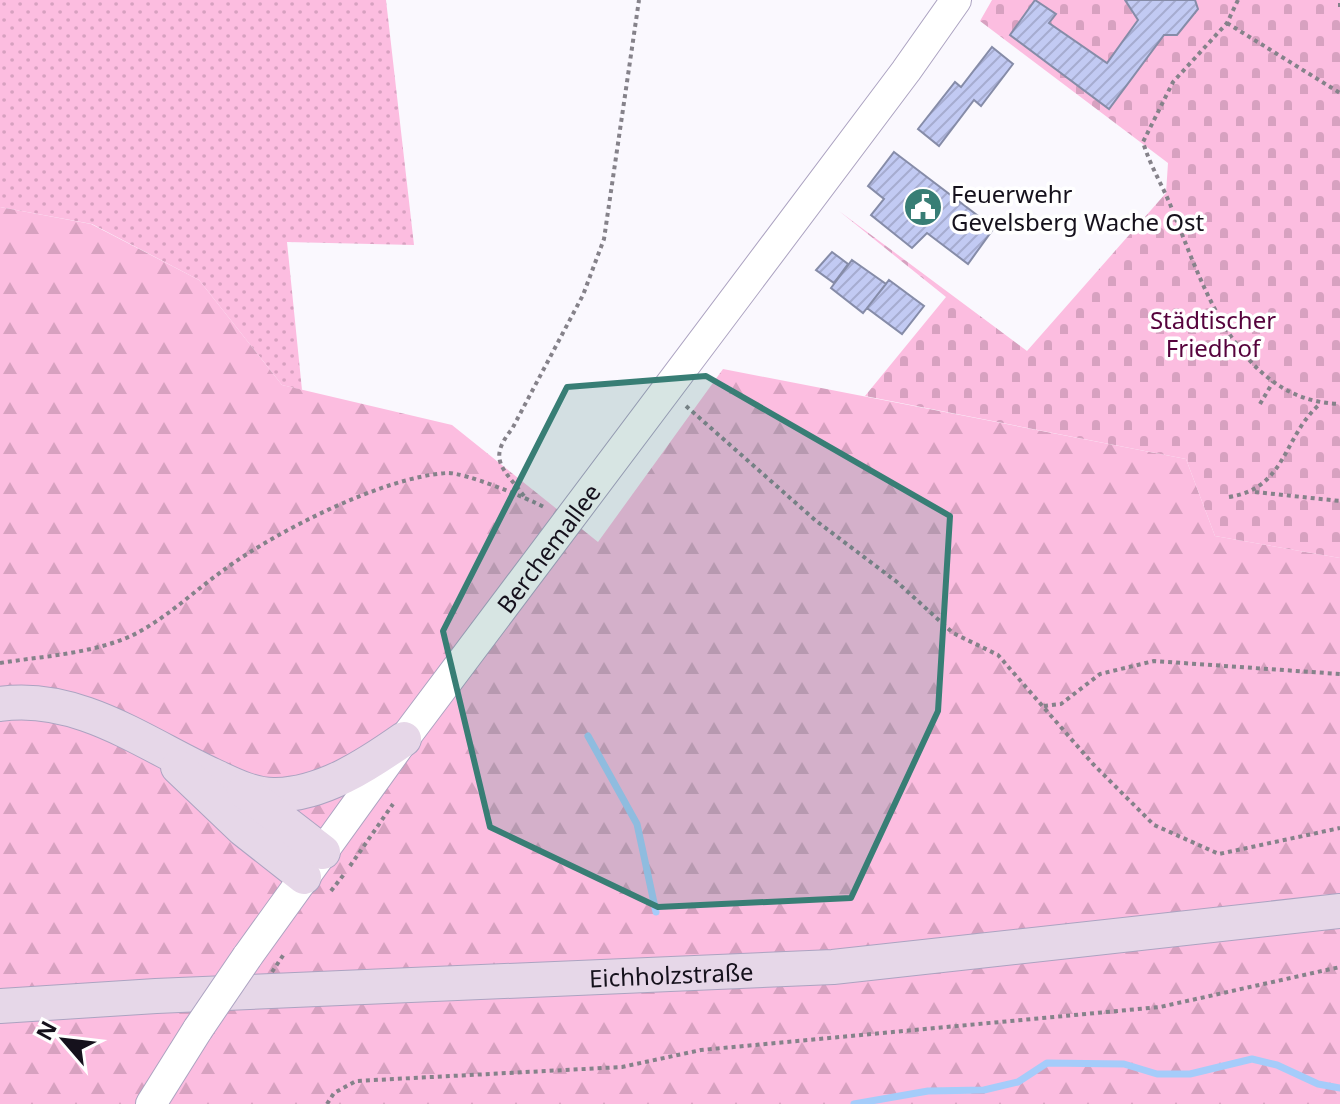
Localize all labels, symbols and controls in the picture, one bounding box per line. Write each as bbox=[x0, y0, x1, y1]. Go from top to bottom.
place label: Feuerwehr Gevelsberg Wache Ost bbox=[951, 177, 1205, 238]
public building icon: Feuerwehr Gevelsberg Wache Ost bbox=[902, 186, 944, 228]
park label: Städtischer Friedhof bbox=[1150, 303, 1276, 364]
street label: Berchemallee bbox=[488, 476, 607, 619]
street label: Eichholzstraße bbox=[588, 954, 754, 994]
north arrow bbox=[24, 1000, 104, 1080]
text: N bbox=[28, 1015, 63, 1045]

